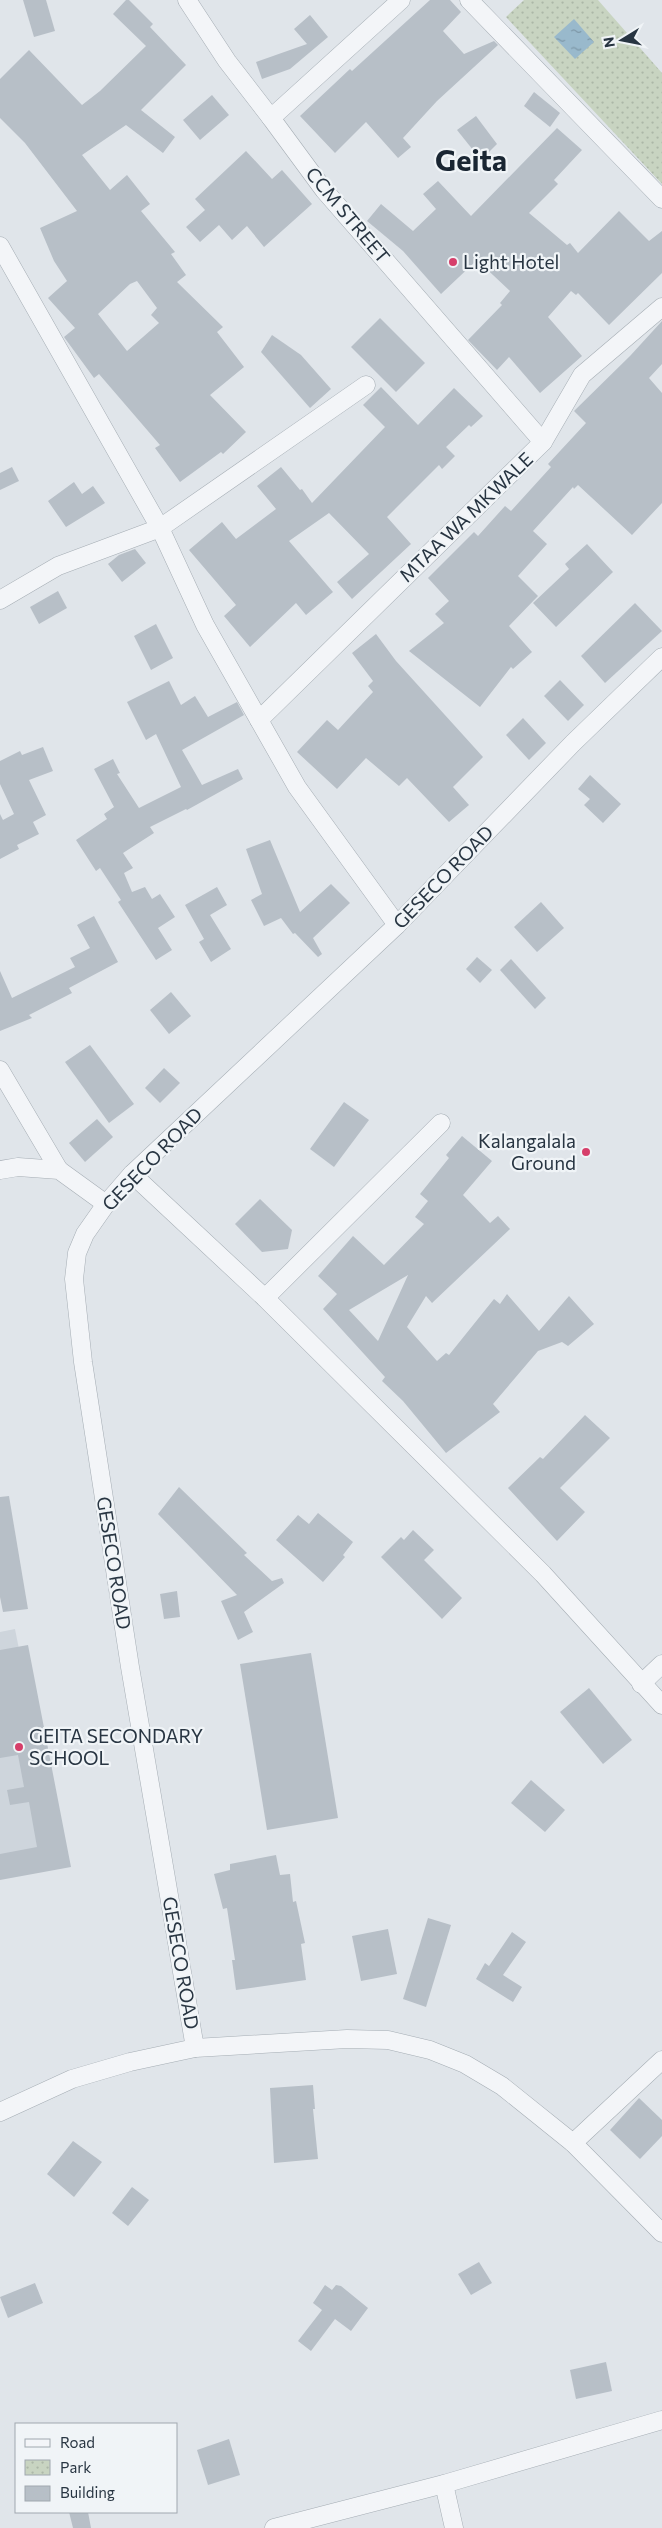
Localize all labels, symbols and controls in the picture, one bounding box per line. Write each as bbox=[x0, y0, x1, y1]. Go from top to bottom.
north arrow bbox=[597, 15, 647, 65]
text: N bbox=[599, 36, 618, 49]
district label: Geita bbox=[435, 142, 507, 177]
street label: CCM STREET bbox=[302, 162, 395, 267]
place label: Light Hotel bbox=[463, 250, 559, 273]
marker: Light Hotel bbox=[447, 256, 459, 268]
street label: MTAA WA MKWALE bbox=[394, 447, 537, 586]
street label: GESECO ROAD bbox=[388, 820, 498, 933]
street label: GESECO ROAD bbox=[97, 1102, 207, 1215]
place label: Kalangalala Ground bbox=[478, 1129, 576, 1174]
marker: Kalangalala Ground bbox=[580, 1146, 592, 1158]
street label: GESECO ROAD bbox=[93, 1495, 136, 1631]
place label: GEITA SECONDARY SCHOOL bbox=[29, 1724, 203, 1769]
marker: GEITA SECONDARY SCHOOL bbox=[13, 1741, 25, 1753]
street label: GESECO ROAD bbox=[159, 1895, 204, 2031]
legend bbox=[15, 2423, 178, 2513]
text: Road bbox=[60, 2433, 95, 2451]
text: Park bbox=[60, 2458, 91, 2476]
text: Building bbox=[60, 2483, 115, 2501]

